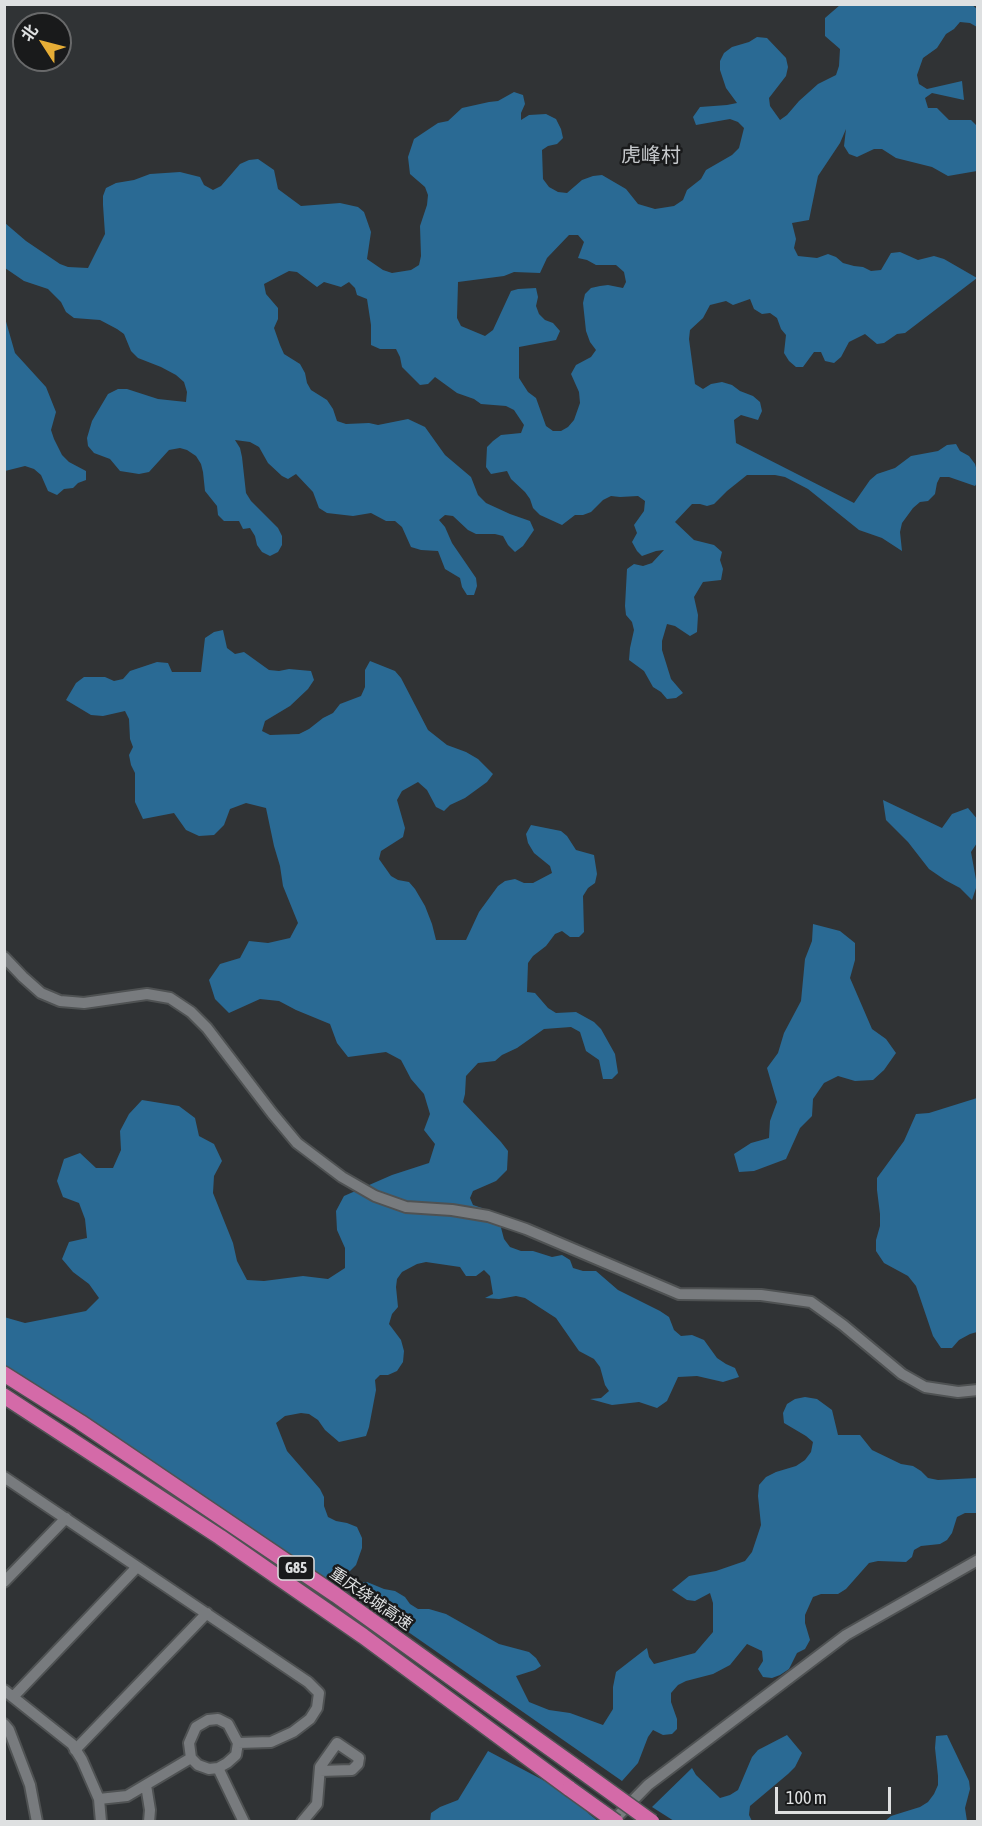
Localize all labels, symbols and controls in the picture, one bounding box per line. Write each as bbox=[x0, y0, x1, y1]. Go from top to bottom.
north arrow bbox=[12, 12, 72, 72]
text: 北 bbox=[17, 21, 41, 44]
district label: 虎峰村 bbox=[621, 144, 681, 168]
road number: G85 bbox=[278, 1556, 314, 1580]
street label: 重庆绕城高速 bbox=[326, 1564, 416, 1634]
scale bar bbox=[778, 1775, 894, 1813]
text: 100 m bbox=[786, 1787, 827, 1808]

